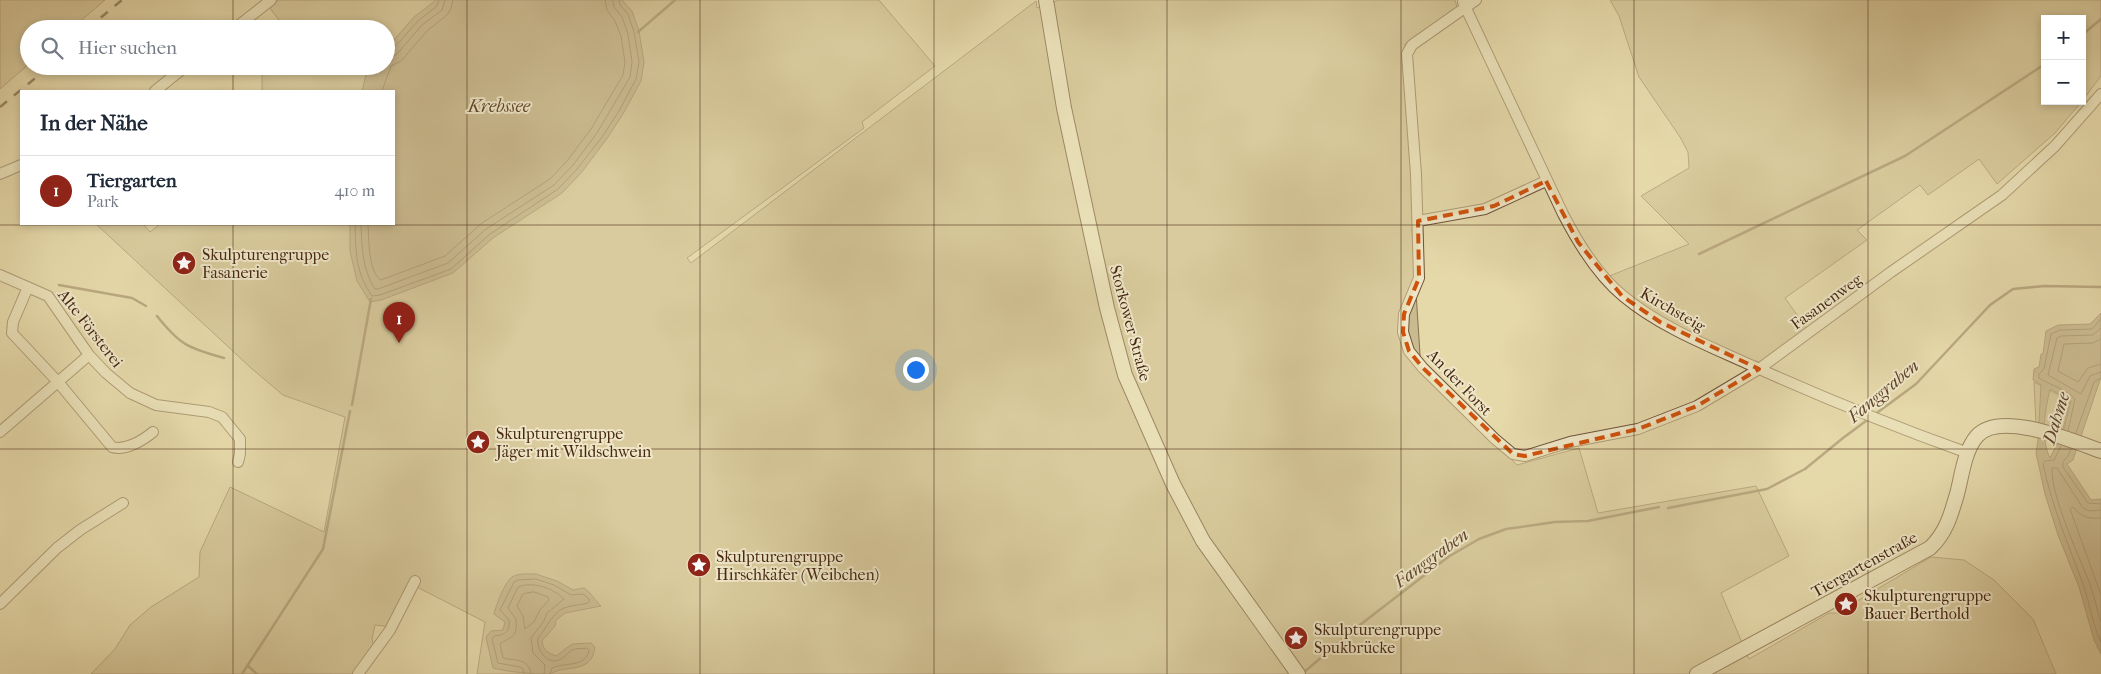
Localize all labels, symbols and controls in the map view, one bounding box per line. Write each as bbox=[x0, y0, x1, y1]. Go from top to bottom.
map controls bbox=[2041, 15, 2086, 105]
button: + bbox=[2041, 15, 2086, 60]
search box bbox=[20, 20, 395, 75]
icon: search bbox=[38, 34, 66, 62]
text: Hier suchen bbox=[78, 37, 177, 59]
button: − bbox=[2041, 60, 2086, 105]
water label: Krebssee bbox=[466, 96, 531, 117]
text: In der Nähe bbox=[40, 111, 148, 135]
text: Tiergarten bbox=[87, 170, 177, 192]
text: 1 bbox=[53, 181, 59, 200]
text: 410 m bbox=[334, 181, 375, 200]
text: Park bbox=[87, 192, 119, 211]
place label: Skulpturengruppe Fasanerie bbox=[202, 245, 329, 282]
place icon: Skulpturengruppe Fasanerie bbox=[171, 250, 197, 276]
street label: Storkower Straße bbox=[1106, 263, 1155, 383]
street label: Fasanenweg bbox=[1787, 269, 1866, 334]
street label: Kirchsteig bbox=[1637, 283, 1709, 336]
street label: Alte Försterei bbox=[54, 285, 127, 371]
pin: 1 bbox=[383, 302, 415, 343]
street label: An der Forst bbox=[1423, 344, 1496, 420]
water label: Fanggraben bbox=[1843, 355, 1923, 428]
your location bbox=[903, 357, 929, 383]
water label: Dahme bbox=[2038, 389, 2075, 448]
place label: Skulpturengruppe Jäger mit Wildschwein bbox=[494, 424, 652, 461]
place icon: Skulpturengruppe Jäger mit Wildschwein bbox=[465, 429, 491, 455]
water label: Fanggraben bbox=[1389, 524, 1473, 593]
street label: Tiergartenstraße bbox=[1808, 527, 1921, 601]
place label: Skulpturengruppe Hirschkäfer (Weibchen) bbox=[716, 547, 879, 584]
place icon: Skulpturengruppe Hirschkäfer (Weibchen) bbox=[686, 552, 712, 578]
place label: Skulpturengruppe Bauer Berthold bbox=[1864, 586, 1991, 623]
place icon: Skulpturengruppe Bauer Berthold bbox=[1833, 591, 1859, 617]
place label: Skulpturengruppe Spukbrücke bbox=[1314, 620, 1441, 657]
place icon: Skulpturengruppe Spukbrücke bbox=[1283, 625, 1309, 651]

